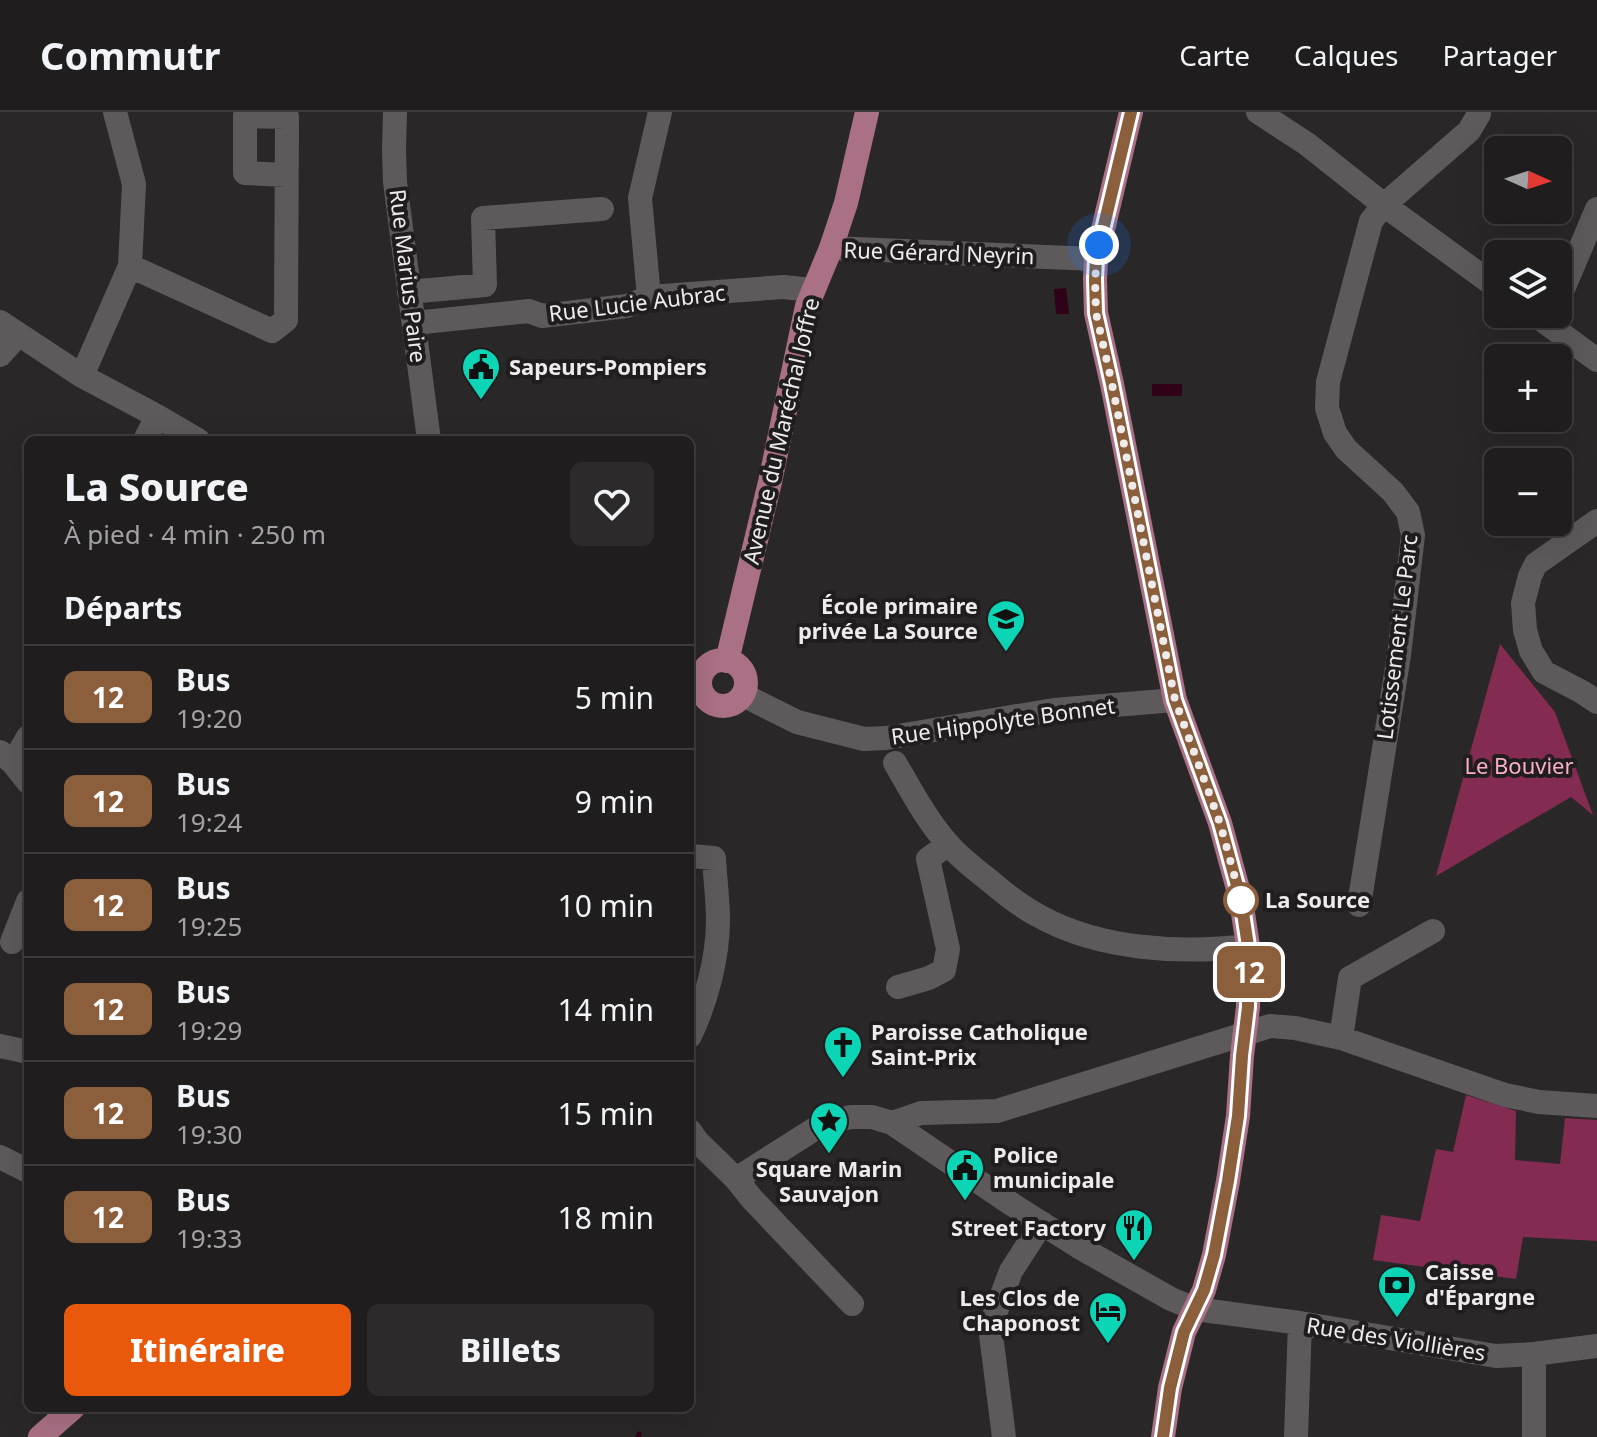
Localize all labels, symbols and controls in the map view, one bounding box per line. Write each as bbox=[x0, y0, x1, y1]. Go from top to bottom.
text: Commutr bbox=[40, 29, 220, 81]
text: Carte bbox=[1179, 36, 1250, 74]
text: Calques bbox=[1294, 36, 1398, 74]
text: Partager bbox=[1442, 36, 1557, 74]
north arrow bbox=[1484, 136, 1572, 224]
map controls bbox=[1484, 136, 1572, 536]
street label: Rue Marius Paire bbox=[383, 187, 435, 364]
your location bbox=[1079, 225, 1119, 265]
street label: Rue Gérard Neyrin bbox=[843, 234, 1035, 270]
button: layers bbox=[1484, 240, 1572, 328]
street label: Rue Lucie Aubrac bbox=[547, 276, 727, 328]
street label: Avenue du Maréchal Joffre bbox=[735, 295, 825, 567]
button: + bbox=[1484, 344, 1572, 432]
public building icon: Sapeurs-Pompiers bbox=[460, 346, 502, 401]
place label: Sapeurs-Pompiers bbox=[509, 351, 707, 381]
button: − bbox=[1484, 448, 1572, 536]
text: La Source bbox=[64, 460, 249, 512]
button: heart bbox=[570, 462, 654, 546]
text: À pied · 4 min · 250 m bbox=[64, 516, 326, 552]
street label: Lotissement Le Parc bbox=[1369, 532, 1423, 741]
text: Départs bbox=[64, 587, 182, 628]
place label: École primaire privée La Source bbox=[798, 590, 978, 645]
school or university icon: École primaire privée La Source bbox=[985, 598, 1027, 653]
text: Bus bbox=[176, 659, 231, 700]
text: 5 min bbox=[575, 677, 654, 718]
text: 12 bbox=[92, 678, 124, 716]
street label: Rue Hippolyte Bonnet bbox=[889, 689, 1117, 751]
text: 19:20 bbox=[176, 700, 242, 736]
park label: Le Bouvier bbox=[1464, 750, 1574, 780]
text: Bus bbox=[176, 763, 231, 804]
text: 9 min bbox=[575, 781, 654, 822]
text: 12 bbox=[92, 782, 124, 820]
text: 19:24 bbox=[176, 804, 242, 840]
text: Bus bbox=[176, 867, 231, 908]
marker: La Source bbox=[1224, 883, 1258, 917]
place label: La Source bbox=[1265, 884, 1370, 914]
text: 10 min bbox=[558, 885, 654, 926]
text: 12 bbox=[92, 886, 124, 924]
text: 19:25 bbox=[176, 908, 242, 944]
line badge: 12 bbox=[1213, 946, 1285, 998]
text: 12 bbox=[1233, 953, 1265, 991]
text: Bus bbox=[176, 971, 231, 1012]
text: 14 min bbox=[558, 989, 654, 1030]
text: 12 bbox=[92, 990, 124, 1028]
text: 19:29 bbox=[176, 1012, 242, 1048]
place label: Paroisse Catholique Saint-Prix bbox=[871, 1016, 1088, 1071]
church icon: Paroisse Catholique Saint-Prix bbox=[822, 1024, 864, 1079]
text: Bus bbox=[176, 1075, 231, 1116]
text: 15 min bbox=[558, 1093, 654, 1134]
text: 12 bbox=[92, 1094, 124, 1132]
place icon: Square Marin Sauvajon bbox=[808, 1100, 850, 1155]
text: 19:30 bbox=[176, 1116, 242, 1152]
place label: Police municipale bbox=[993, 1139, 1114, 1194]
public building icon: Police municipale bbox=[944, 1147, 986, 1202]
place label: Square Marin Sauvajon bbox=[756, 1153, 902, 1208]
text: Bus bbox=[176, 1179, 231, 1220]
text: 18 min bbox=[558, 1197, 654, 1238]
text: 12 bbox=[92, 1198, 124, 1236]
restaurant icon: Street Factory bbox=[1113, 1207, 1155, 1262]
place label: Street Factory bbox=[951, 1212, 1106, 1242]
text: 19:33 bbox=[176, 1220, 242, 1256]
place label: Caisse d'Épargne bbox=[1425, 1256, 1535, 1311]
bank icon: Caisse d'Épargne bbox=[1376, 1264, 1418, 1319]
place label: Les Clos de Chaponost bbox=[960, 1282, 1080, 1337]
hotel icon: Les Clos de Chaponost bbox=[1087, 1290, 1129, 1345]
button: Itinéraire bbox=[64, 1304, 351, 1396]
button: Billets bbox=[367, 1304, 654, 1396]
street label: Rue des Viollières bbox=[1305, 1309, 1488, 1367]

